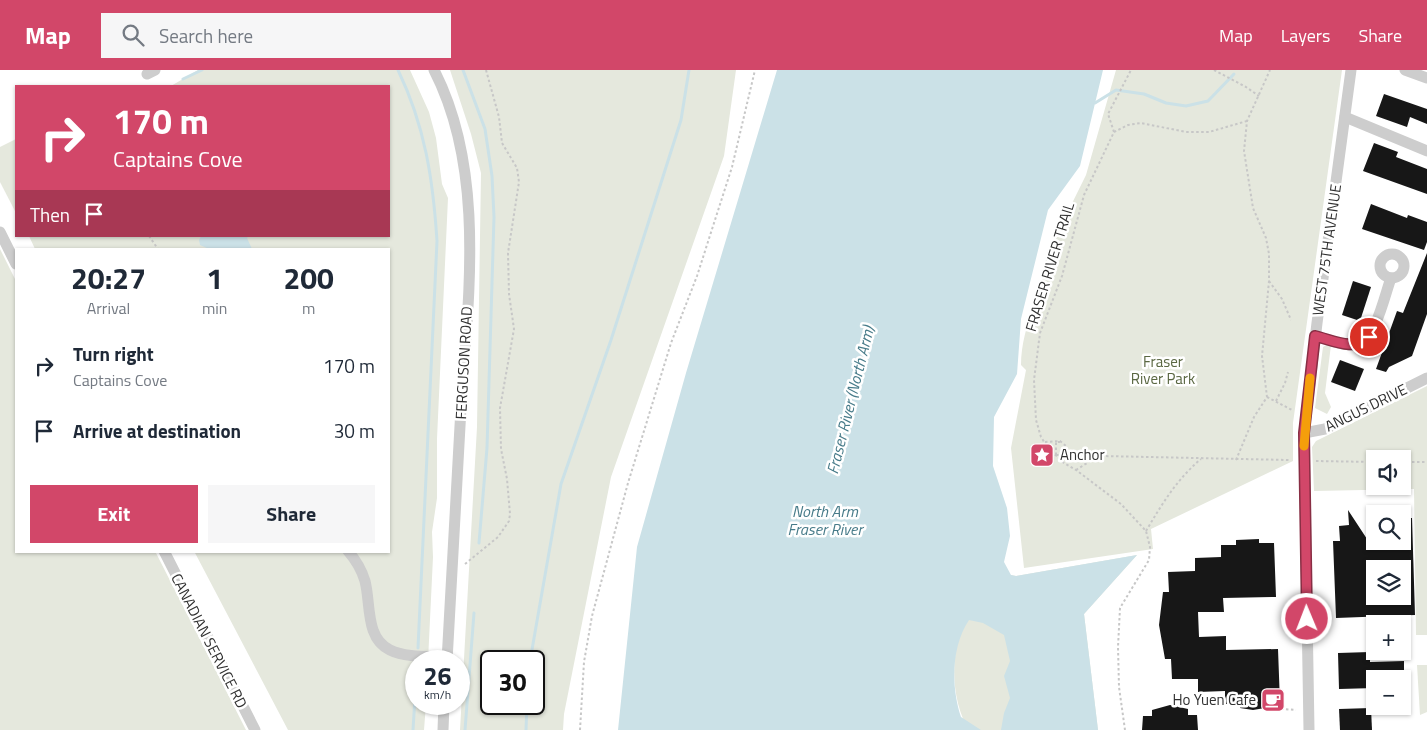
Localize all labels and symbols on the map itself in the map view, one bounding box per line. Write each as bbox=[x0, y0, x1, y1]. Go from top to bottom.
street label: WEST 75TH AVENUE bbox=[1306, 183, 1347, 317]
street label: FRASER RIVER TRAIL bbox=[1019, 199, 1080, 334]
street label: FERGUSON ROAD bbox=[449, 306, 478, 420]
pin bbox=[1348, 316, 1390, 358]
water label: Fraser River (North Arm) bbox=[820, 322, 880, 476]
park label: Fraser River Park bbox=[1131, 350, 1195, 390]
street label: ANGUS DRIVE bbox=[1321, 378, 1411, 437]
place icon: Anchor bbox=[1029, 442, 1055, 468]
place label: Anchor bbox=[1060, 443, 1105, 466]
water label: North Arm Fraser River bbox=[787, 499, 864, 541]
street label: CANADIAN SERVICE RD bbox=[165, 569, 253, 712]
position arrow bbox=[1280, 592, 1332, 644]
speed limit sign: 30 bbox=[480, 650, 545, 715]
cafe icon: Ho Yuen Cafe bbox=[1260, 687, 1286, 713]
place label: Ho Yuen Cafe bbox=[1173, 688, 1256, 711]

